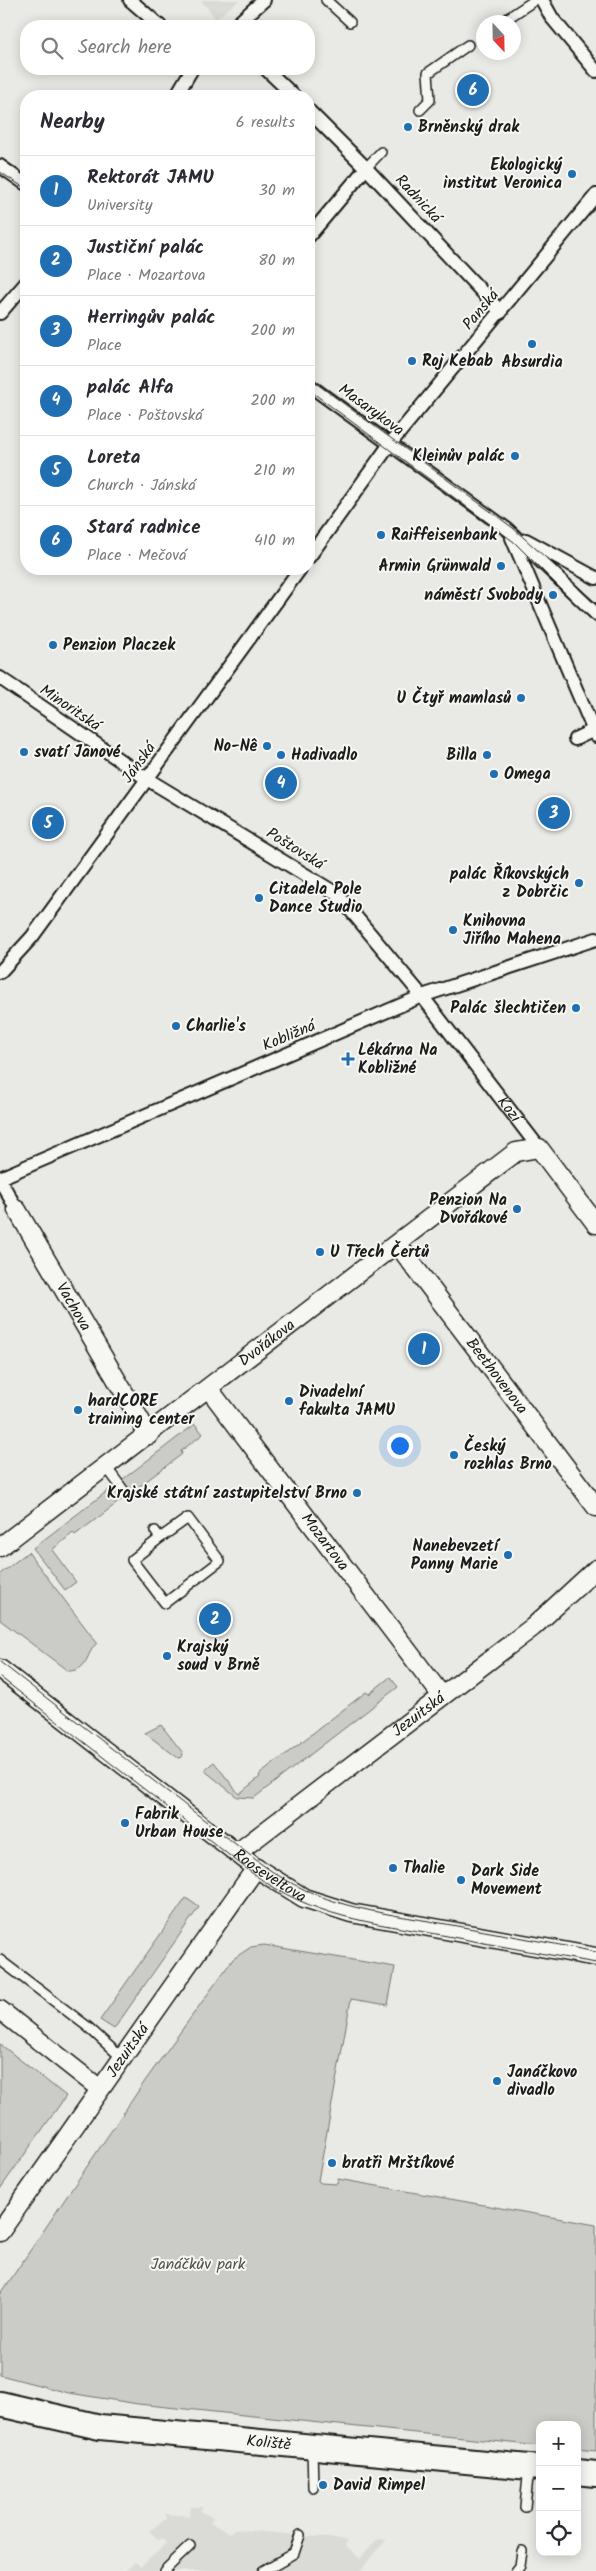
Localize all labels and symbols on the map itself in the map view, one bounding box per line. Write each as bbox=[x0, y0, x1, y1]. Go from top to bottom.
north arrow bbox=[476, 15, 521, 60]
pin: 6 bbox=[457, 71, 489, 109]
place label: Brněnský drak bbox=[418, 115, 520, 140]
marker: Brněnský drak bbox=[402, 121, 414, 133]
place label: Ekologický institut Veronica bbox=[443, 153, 563, 196]
marker: Ekologický institut Veronica bbox=[566, 168, 578, 180]
street label: Radnická bbox=[389, 169, 448, 230]
street label: Panská bbox=[456, 283, 506, 336]
marker: Absurdia bbox=[526, 338, 538, 350]
place label: Roj Kebab bbox=[422, 349, 493, 374]
place label: Absurdia bbox=[501, 350, 563, 375]
marker: Roj Kebab bbox=[406, 355, 418, 367]
street label: Masarykova bbox=[333, 377, 409, 443]
place label: Kleinův palác bbox=[413, 444, 505, 469]
marker: Kleinův palác bbox=[509, 450, 521, 462]
place label: Raiffeisenbank bbox=[391, 523, 498, 548]
marker: Raiffeisenbank bbox=[375, 529, 387, 541]
place label: Armin Grünwald bbox=[379, 554, 491, 579]
marker: Armin Grünwald bbox=[495, 560, 507, 572]
place label: náměstí Svobody bbox=[424, 583, 544, 608]
marker: náměstí Svobody bbox=[547, 589, 559, 601]
place label: Penzion Placzek bbox=[63, 633, 176, 658]
marker: Penzion Placzek bbox=[47, 639, 59, 651]
street label: Minoritská bbox=[34, 678, 107, 739]
place label: U Čtyř mamlasů bbox=[396, 686, 511, 711]
marker: U Čtyř mamlasů bbox=[515, 692, 527, 704]
place label: No-Nê bbox=[214, 734, 258, 759]
street label: Jánská bbox=[116, 736, 163, 789]
place label: svatí Janové bbox=[34, 740, 121, 765]
marker: No-Nê bbox=[261, 740, 273, 752]
place label: Hadivadlo bbox=[291, 743, 357, 768]
place label: Billa bbox=[446, 743, 477, 768]
marker: svatí Janové bbox=[18, 746, 30, 758]
marker: Hadivadlo bbox=[275, 749, 287, 761]
marker: Billa bbox=[481, 749, 493, 761]
place label: Omega bbox=[504, 762, 551, 787]
pin: 4 bbox=[265, 764, 297, 802]
marker: Omega bbox=[488, 768, 500, 780]
pin: 3 bbox=[538, 794, 570, 832]
pin: 5 bbox=[32, 804, 64, 842]
street label: Poštovská bbox=[261, 821, 330, 878]
place label: palác Říkovských z Dobrčic bbox=[449, 862, 569, 905]
place label: Citadela Pole Dance Studio bbox=[269, 877, 362, 920]
marker: palác Říkovských z Dobrčic bbox=[573, 877, 585, 889]
marker: Citadela Pole Dance Studio bbox=[253, 892, 265, 904]
place label: Knihovna Jiřího Mahena bbox=[463, 909, 561, 952]
marker: Knihovna Jiřího Mahena bbox=[447, 924, 459, 936]
place label: Palác šlechtičen bbox=[450, 996, 566, 1021]
marker: Palác šlechtičen bbox=[570, 1002, 582, 1014]
street label: Kobližná bbox=[258, 1013, 321, 1058]
place label: Charlie's bbox=[186, 1014, 247, 1039]
marker: Charlie's bbox=[170, 1020, 182, 1032]
place label: Lékárna Na Kobližné bbox=[358, 1038, 437, 1081]
marker: Lékárna Na Kobližné bbox=[342, 1053, 354, 1065]
street label: Kozí bbox=[491, 1091, 529, 1129]
place label: Penzion Na Dvořákové bbox=[429, 1188, 508, 1231]
marker: Penzion Na Dvořákové bbox=[511, 1203, 523, 1215]
place label: U Třech Čertů bbox=[330, 1240, 429, 1265]
marker: U Třech Čertů bbox=[314, 1246, 326, 1258]
street label: Vachova bbox=[49, 1277, 98, 1336]
street label: Dvořákova bbox=[233, 1313, 301, 1373]
pin: 1 bbox=[408, 1330, 440, 1368]
street label: Beethovenova bbox=[460, 1332, 534, 1420]
place label: Divadelní fakulta JAMU bbox=[299, 1380, 396, 1423]
place label: hardCORE training center bbox=[88, 1389, 196, 1432]
marker: Divadelní fakulta JAMU bbox=[283, 1395, 295, 1407]
marker: hardCORE training center bbox=[72, 1404, 84, 1416]
your location bbox=[387, 1433, 413, 1459]
place label: Český rozhlas Brno bbox=[464, 1434, 552, 1477]
marker: Český rozhlas Brno bbox=[448, 1449, 460, 1461]
place label: Krajské státní zastupitelství Brno bbox=[107, 1481, 347, 1506]
marker: Krajské státní zastupitelství Brno bbox=[351, 1487, 363, 1499]
street label: Mozartova bbox=[295, 1508, 355, 1576]
place label: Nanebevzetí Panny Marie bbox=[411, 1534, 501, 1577]
marker: Nanebevzetí Panny Marie bbox=[502, 1549, 514, 1561]
pin: 2 bbox=[199, 1600, 231, 1638]
place label: Krajský soud v Brně bbox=[177, 1635, 260, 1678]
marker: Krajský soud v Brně bbox=[161, 1650, 173, 1662]
street label: Jezuitská bbox=[386, 1685, 451, 1743]
place label: Fabrik Urban House bbox=[135, 1802, 224, 1845]
marker: Fabrik Urban House bbox=[119, 1817, 131, 1829]
street label: Rooseveltova bbox=[228, 1842, 311, 1909]
place label: Thalie bbox=[403, 1856, 445, 1881]
place label: Dark Side Movement bbox=[471, 1859, 543, 1902]
marker: Thalie bbox=[387, 1862, 399, 1874]
marker: Dark Side Movement bbox=[455, 1874, 467, 1886]
street label: Jezuitská bbox=[100, 2017, 156, 2083]
place label: Janáčkovo divadlo bbox=[507, 2060, 577, 2103]
marker: Janáčkovo divadlo bbox=[491, 2075, 503, 2087]
place label: bratři Mrštíkové bbox=[342, 2151, 454, 2176]
marker: bratři Mrštíkové bbox=[326, 2157, 338, 2169]
park label: Janáčkův park bbox=[151, 2252, 246, 2277]
street label: Koliště bbox=[245, 2428, 293, 2457]
place label: David Rimpel bbox=[333, 2473, 426, 2498]
marker: David Rimpel bbox=[317, 2479, 329, 2491]

